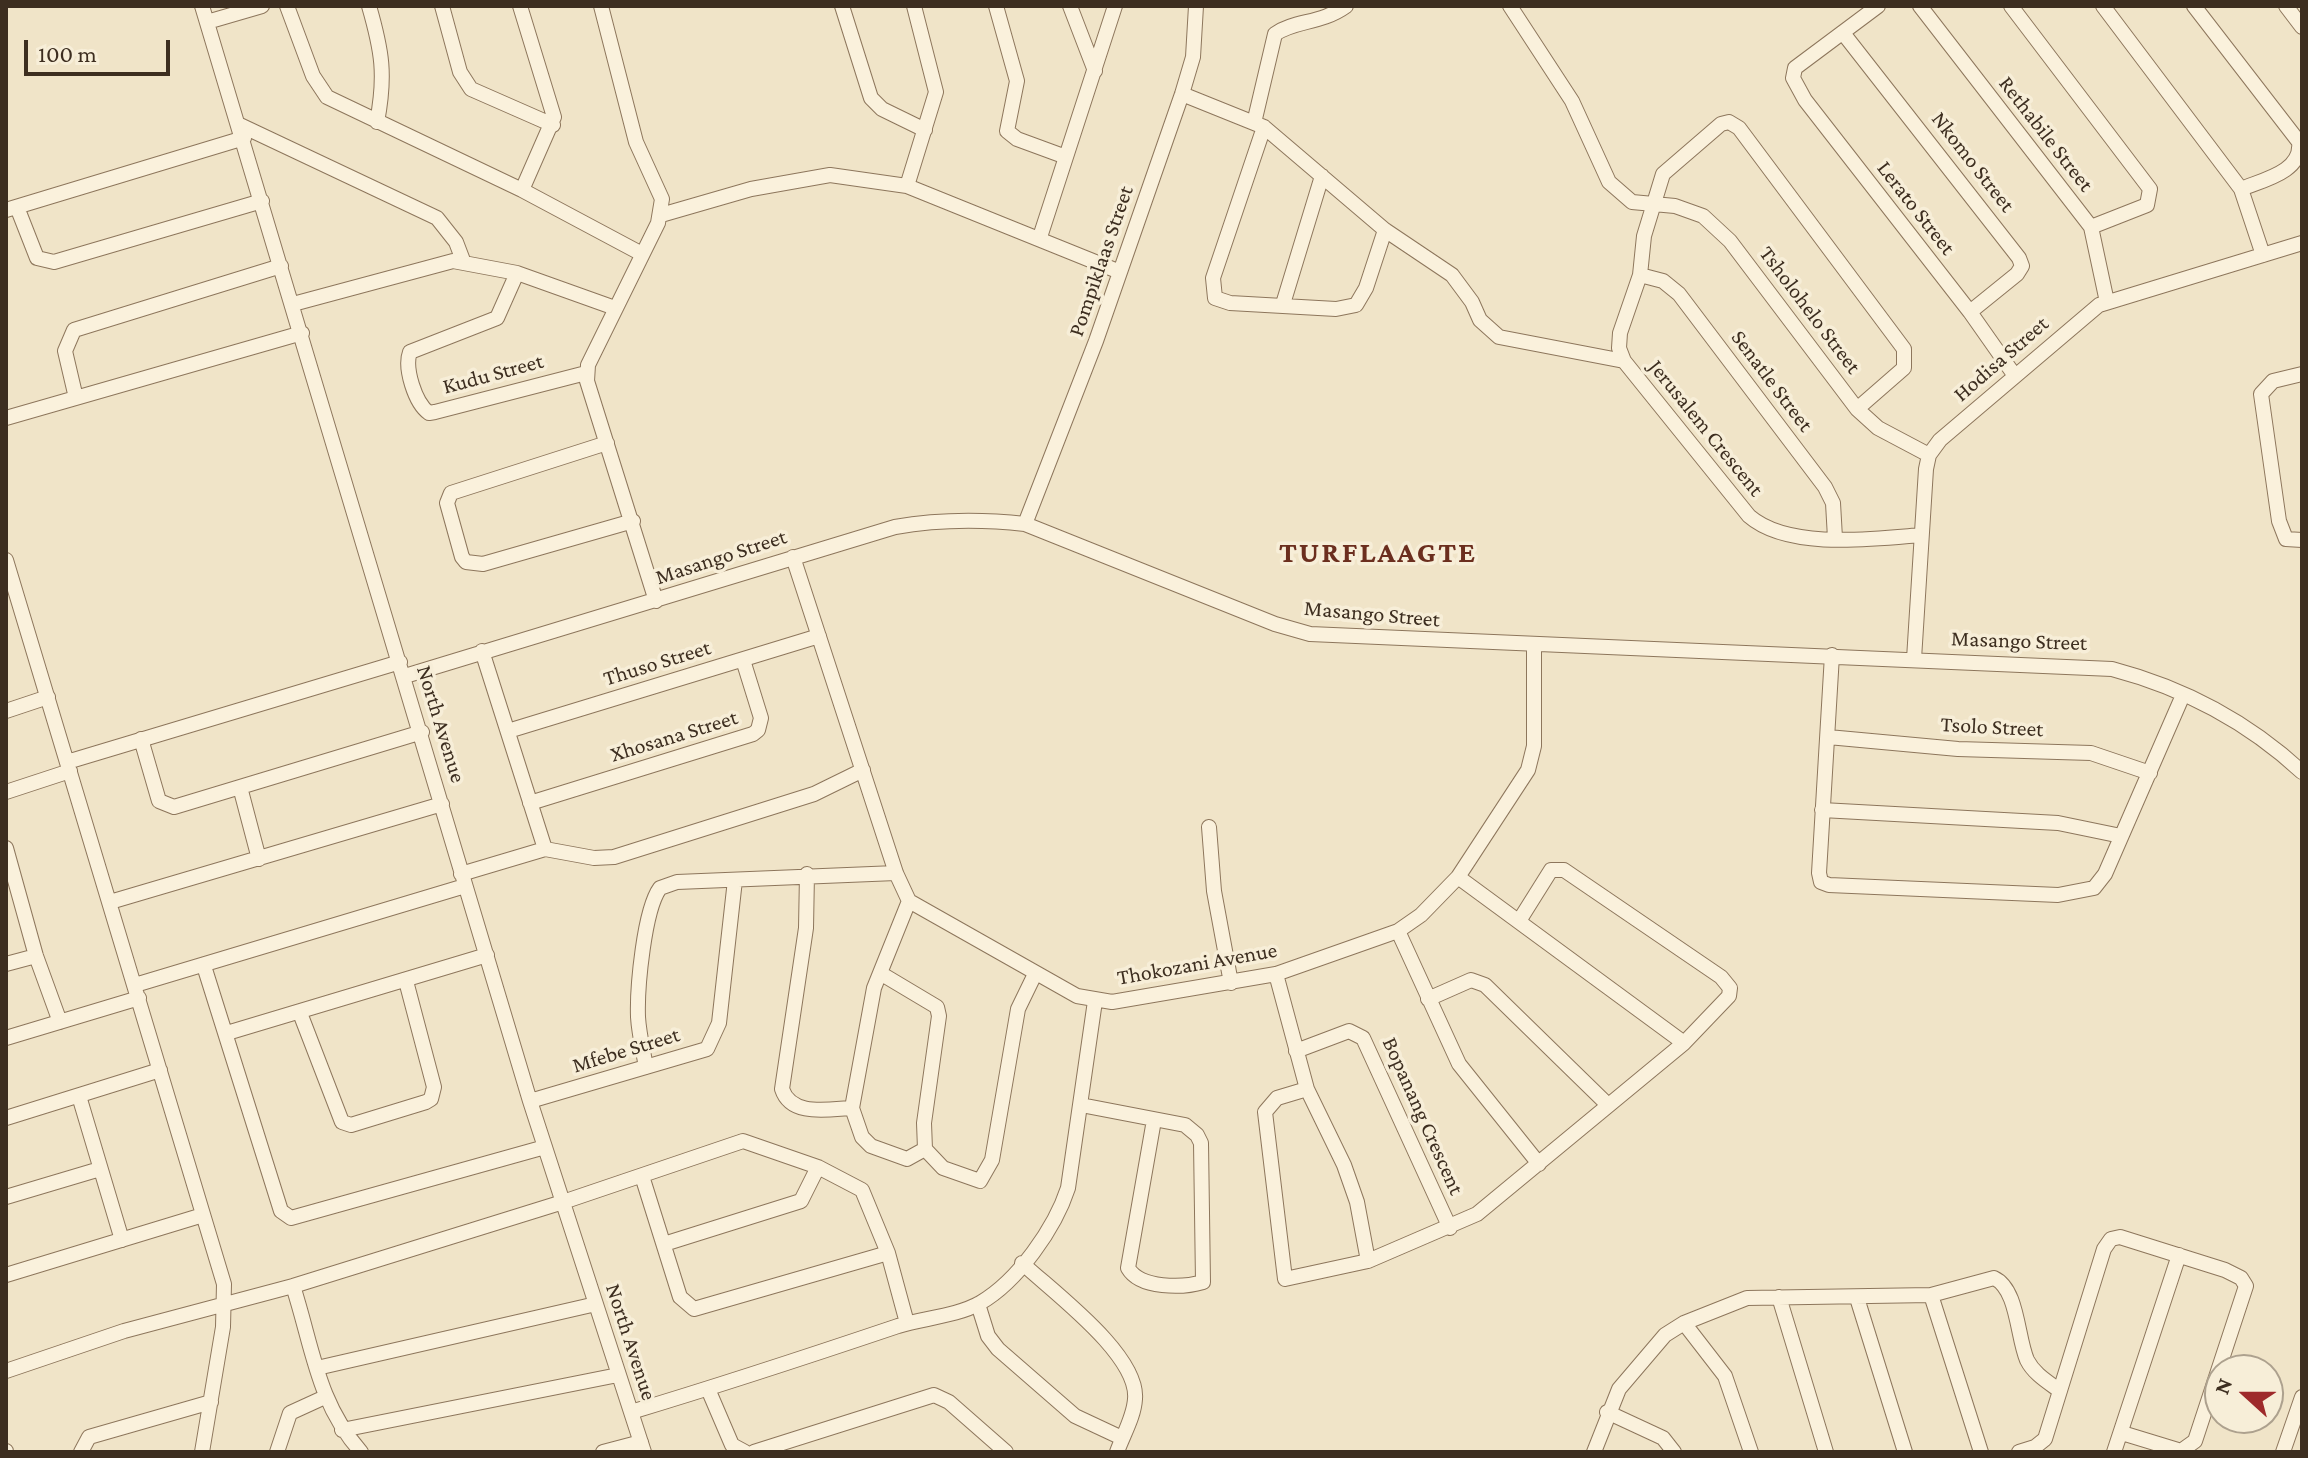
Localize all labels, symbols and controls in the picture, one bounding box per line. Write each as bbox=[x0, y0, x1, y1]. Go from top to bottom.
scale bar bbox=[28, 24, 174, 74]
text: 100 m bbox=[38, 40, 97, 67]
street label: Rethabile Street bbox=[1993, 71, 2099, 197]
street label: Nkomo Street bbox=[1926, 107, 2020, 217]
street label: Lerato Street bbox=[1871, 156, 1961, 260]
street label: Pompiklaas Street bbox=[1063, 182, 1139, 340]
street label: Tsholohelo Street bbox=[1753, 241, 1867, 379]
street label: Hodisa Street bbox=[1948, 311, 2054, 407]
street label: Senatle Street bbox=[1725, 325, 1819, 437]
street label: Kudu Street bbox=[440, 348, 546, 400]
street label: Jerusalem Crescent bbox=[1643, 354, 1769, 502]
street label: Masango Street bbox=[652, 523, 790, 591]
district label: TURFLAAGTE bbox=[1279, 535, 1477, 571]
street label: Masango Street bbox=[1303, 595, 1441, 633]
street label: Masango Street bbox=[1950, 625, 2088, 657]
street label: Thuso Street bbox=[600, 634, 714, 692]
street label: North Avenue bbox=[411, 662, 471, 786]
street label: Xhosana Street bbox=[607, 704, 741, 768]
street label: Tsolo Street bbox=[1940, 711, 2044, 743]
street label: Thokozani Avenue bbox=[1115, 937, 1279, 991]
street label: Mfebe Street bbox=[569, 1021, 683, 1079]
street label: Bopanang Crescent bbox=[1376, 1033, 1470, 1199]
street label: North Avenue bbox=[600, 1280, 662, 1404]
north arrow bbox=[2204, 1354, 2284, 1434]
text: N bbox=[2209, 1374, 2237, 1397]

